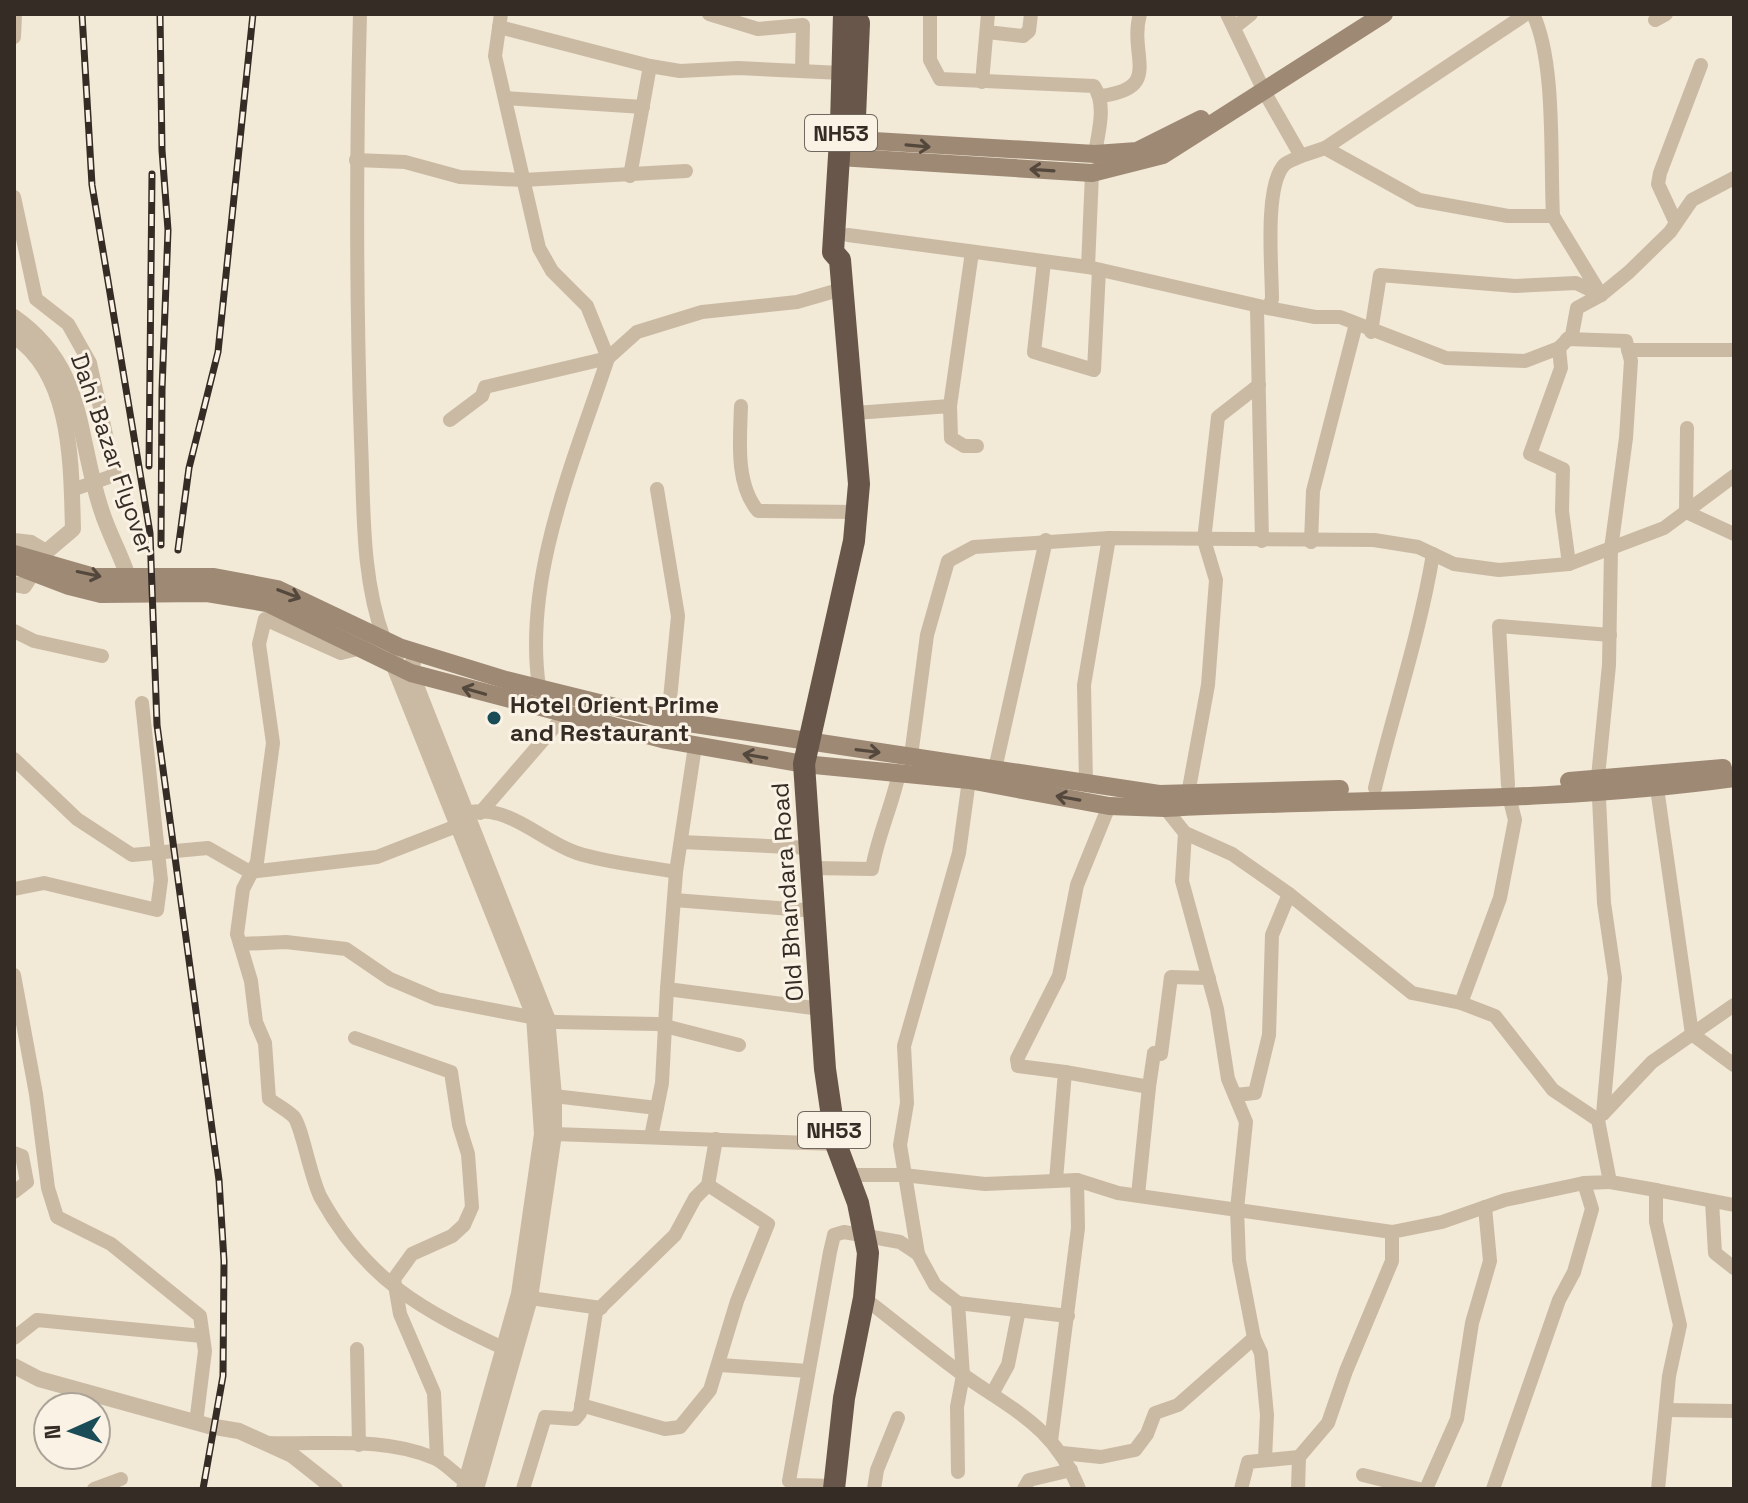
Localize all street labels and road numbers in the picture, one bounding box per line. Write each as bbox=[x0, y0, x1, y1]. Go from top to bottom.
road number: NH53 bbox=[805, 115, 877, 151]
street label: Dahi Bazar Flyover bbox=[64, 349, 162, 559]
street label: Old Bhandara Road bbox=[764, 781, 810, 1003]
road number: NH53 bbox=[798, 1112, 870, 1148]

